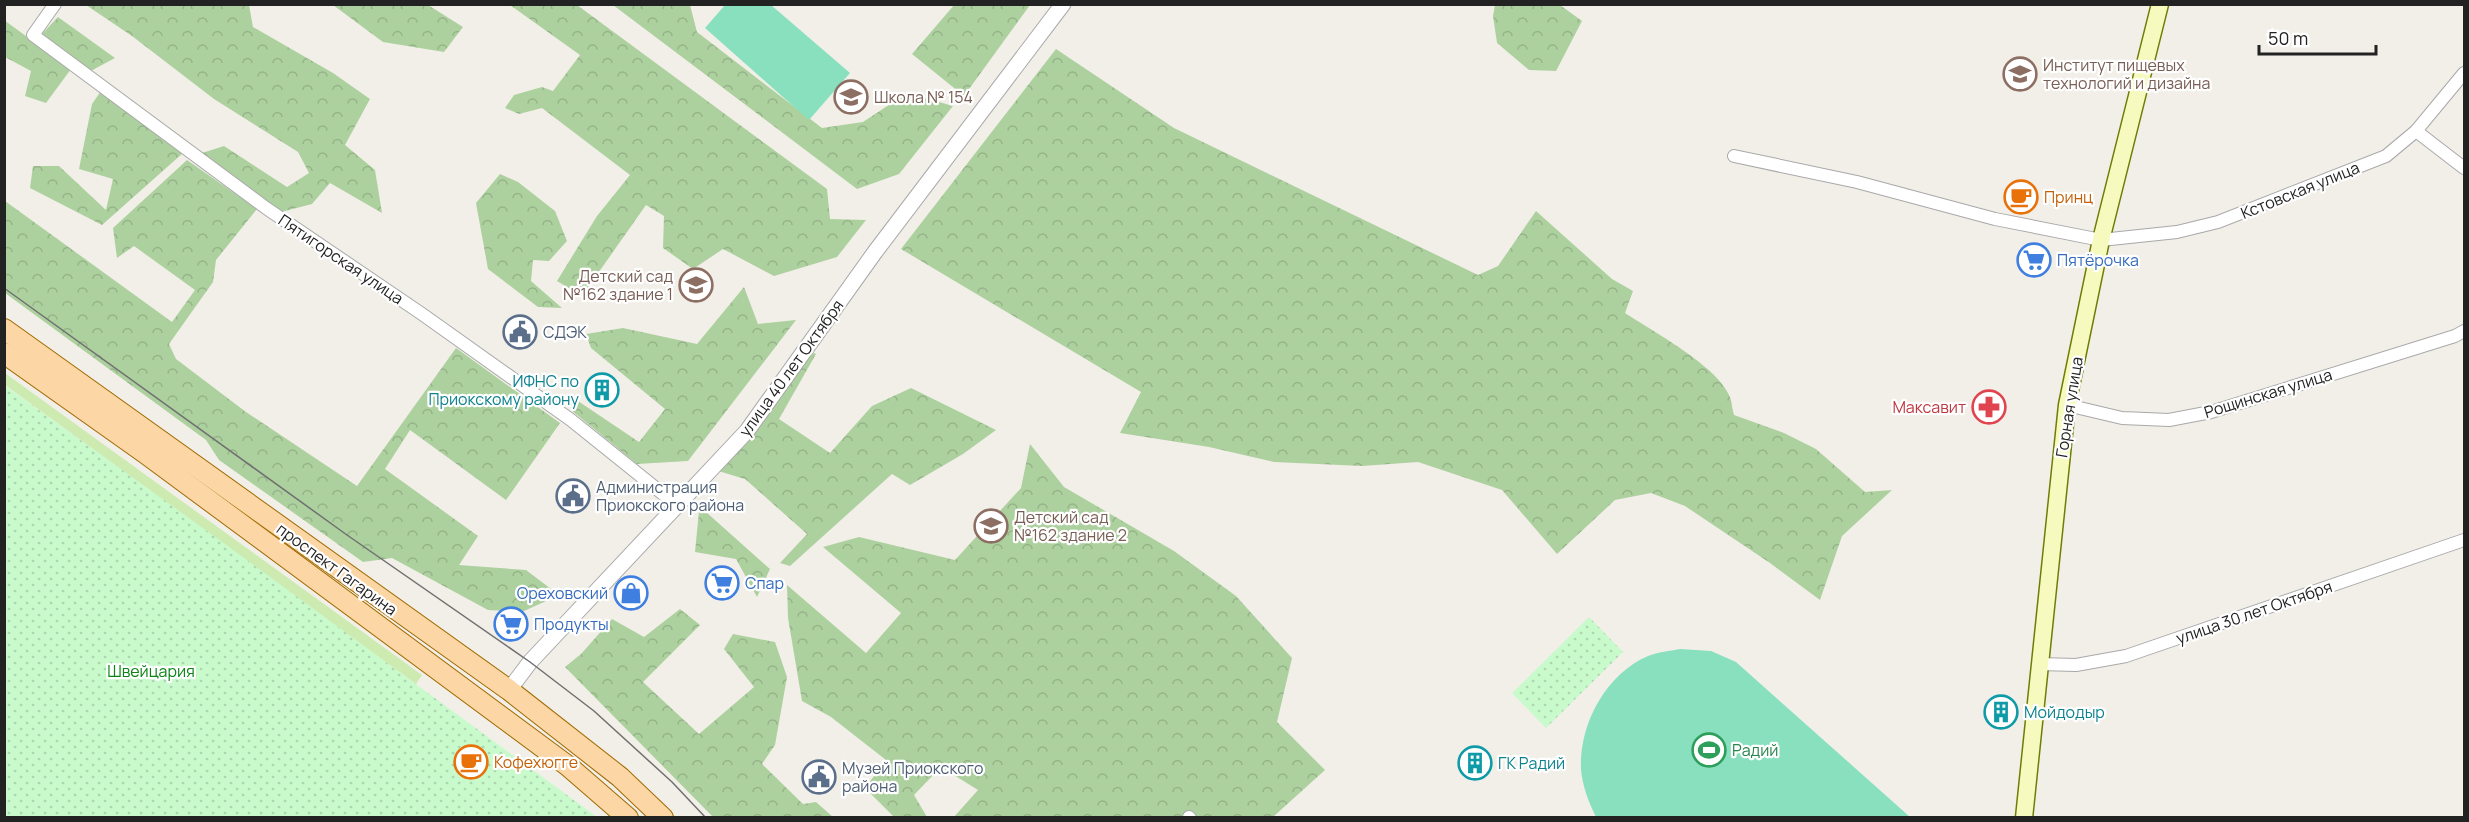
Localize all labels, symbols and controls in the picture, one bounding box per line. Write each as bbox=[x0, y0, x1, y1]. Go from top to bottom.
scale bar bbox=[2259, 18, 2376, 56]
text: 50 m bbox=[2268, 26, 2308, 50]
place label: Институт пищевых технологий и дизайна bbox=[2043, 54, 2210, 94]
school or university icon: Институт пищевых технологий и дизайна bbox=[2002, 56, 2038, 92]
school or university icon: Школа № 154 bbox=[833, 79, 869, 115]
place label: Школа № 154 bbox=[874, 86, 973, 108]
street label: Кстовская улица bbox=[2237, 156, 2363, 224]
cafe icon: Принц bbox=[2003, 179, 2039, 215]
place label: Принц bbox=[2044, 186, 2093, 208]
street label: Пятигорская улица bbox=[274, 209, 408, 309]
supermarket icon: Пятёрочка bbox=[2016, 242, 2052, 278]
place label: Пятёрочка bbox=[2057, 249, 2139, 271]
place label: Детский сад №162 здание 1 bbox=[563, 265, 673, 305]
school or university icon: Детский сад №162 здание 1 bbox=[678, 267, 714, 303]
street label: улица 40 лет Октября bbox=[734, 295, 848, 441]
public building icon: СДЭК bbox=[502, 314, 538, 350]
place label: СДЭК bbox=[543, 321, 587, 343]
street label: Горная улица bbox=[2050, 355, 2088, 459]
street label: Рощинская улица bbox=[2201, 363, 2335, 423]
place label: ИФНС по Приокскому району bbox=[428, 370, 580, 410]
building icon: ИФНС по Приокскому району bbox=[584, 372, 620, 408]
pharmacy icon: Максавит bbox=[1971, 389, 2007, 425]
place label: Максавит bbox=[1892, 396, 1966, 418]
place label: Администрация Приокского района bbox=[596, 476, 744, 516]
public building icon: Администрация Приокского района bbox=[555, 478, 591, 514]
place label: Детский сад №162 здание 2 bbox=[1014, 506, 1127, 546]
school or university icon: Детский сад №162 здание 2 bbox=[973, 508, 1009, 544]
street label: проспект Гагарина bbox=[272, 518, 402, 620]
supermarket icon: Спар bbox=[704, 565, 740, 601]
place label: Спар bbox=[745, 572, 784, 594]
shop icon: Ореховский bbox=[613, 575, 649, 611]
street label: улица 30 лет Октября bbox=[2173, 575, 2335, 649]
place label: Ореховский bbox=[517, 582, 608, 604]
supermarket icon: Продукты bbox=[493, 606, 529, 642]
place label: Продукты bbox=[534, 613, 609, 635]
park label: Швейцария bbox=[107, 660, 195, 682]
building icon: Мойдодыр bbox=[1983, 694, 2019, 730]
place label: Мойдодыр bbox=[2024, 701, 2105, 723]
sports icon: Радий bbox=[1691, 732, 1727, 768]
place label: Радий bbox=[1732, 739, 1778, 761]
cafe icon: Кофехюгге bbox=[453, 744, 489, 780]
building icon: ГК Радий bbox=[1457, 745, 1493, 781]
place label: Кофехюгге bbox=[494, 751, 578, 773]
place label: ГК Радий bbox=[1498, 752, 1565, 774]
place label: Музей Приокского района bbox=[842, 757, 983, 797]
public building icon: Музей Приокского района bbox=[801, 759, 837, 795]

